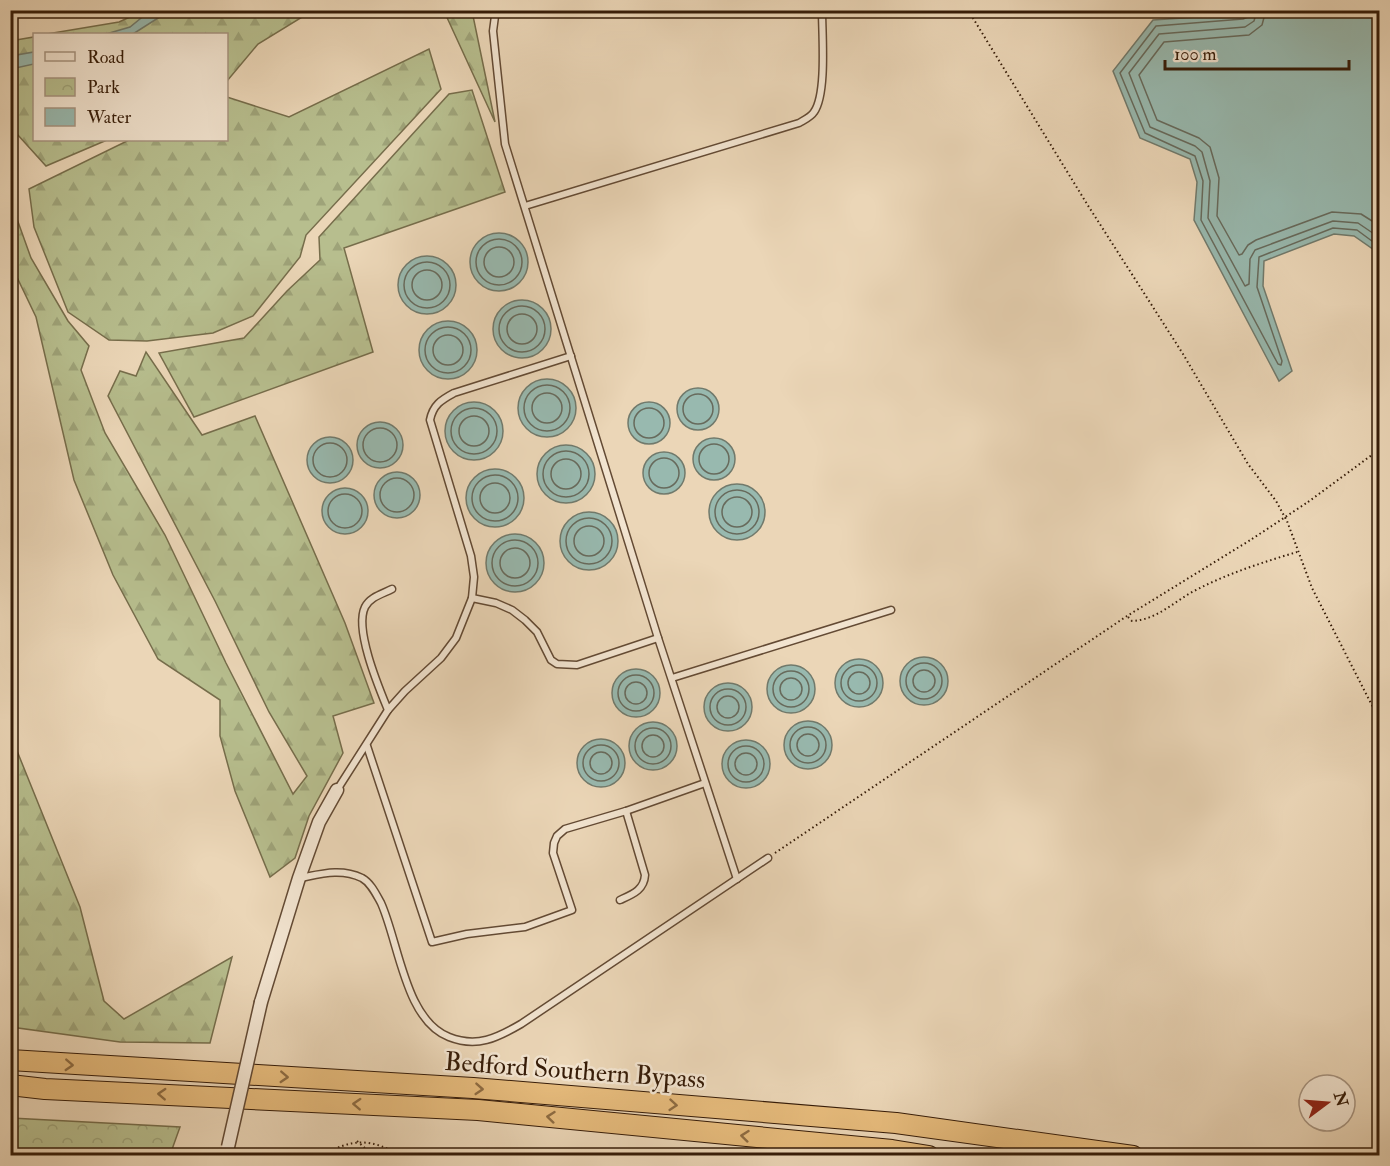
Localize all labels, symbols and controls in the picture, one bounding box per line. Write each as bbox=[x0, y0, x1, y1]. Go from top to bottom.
legend bbox=[33, 33, 228, 141]
scale bar bbox=[1165, 33, 1350, 71]
text: 100 m bbox=[1174, 43, 1217, 66]
text: Road bbox=[87, 46, 125, 69]
text: Park bbox=[87, 76, 120, 99]
text: Water bbox=[86, 106, 131, 129]
street label: Bedford Southern Bypass bbox=[443, 1046, 706, 1097]
one-way arrow bbox=[64, 1058, 73, 1071]
one-way arrow bbox=[280, 1071, 289, 1084]
north arrow bbox=[1297, 1073, 1357, 1133]
one-way arrow bbox=[475, 1082, 484, 1095]
one-way arrow bbox=[157, 1088, 166, 1100]
text: N bbox=[1329, 1089, 1352, 1109]
one-way arrow bbox=[352, 1097, 361, 1110]
one-way arrow bbox=[669, 1098, 678, 1111]
one-way arrow bbox=[547, 1111, 556, 1124]
one-way arrow bbox=[741, 1130, 750, 1143]

